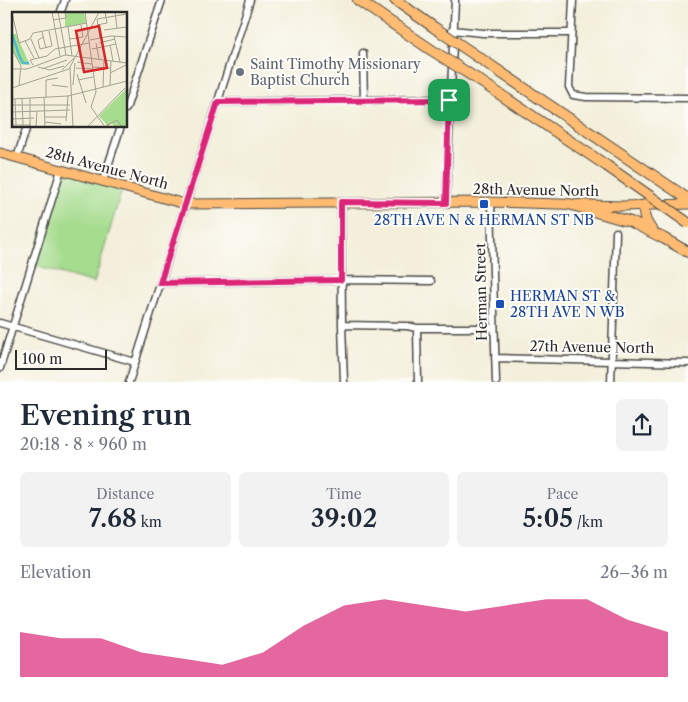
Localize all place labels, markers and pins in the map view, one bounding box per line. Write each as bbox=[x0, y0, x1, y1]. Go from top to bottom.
place label: Saint Timothy Missionary Baptist Church bbox=[250, 55, 421, 89]
marker: Saint Timothy Missionary Baptist Church bbox=[234, 66, 246, 78]
pin bbox=[428, 79, 470, 121]
marker: 28TH AVE N & HERMAN ST NB bbox=[478, 198, 490, 210]
place label: 28TH AVE N & HERMAN ST NB bbox=[374, 211, 594, 229]
place label: HERMAN ST & 28TH AVE N WB bbox=[510, 287, 625, 321]
marker: HERMAN ST & 28TH AVE N WB bbox=[494, 298, 506, 310]

